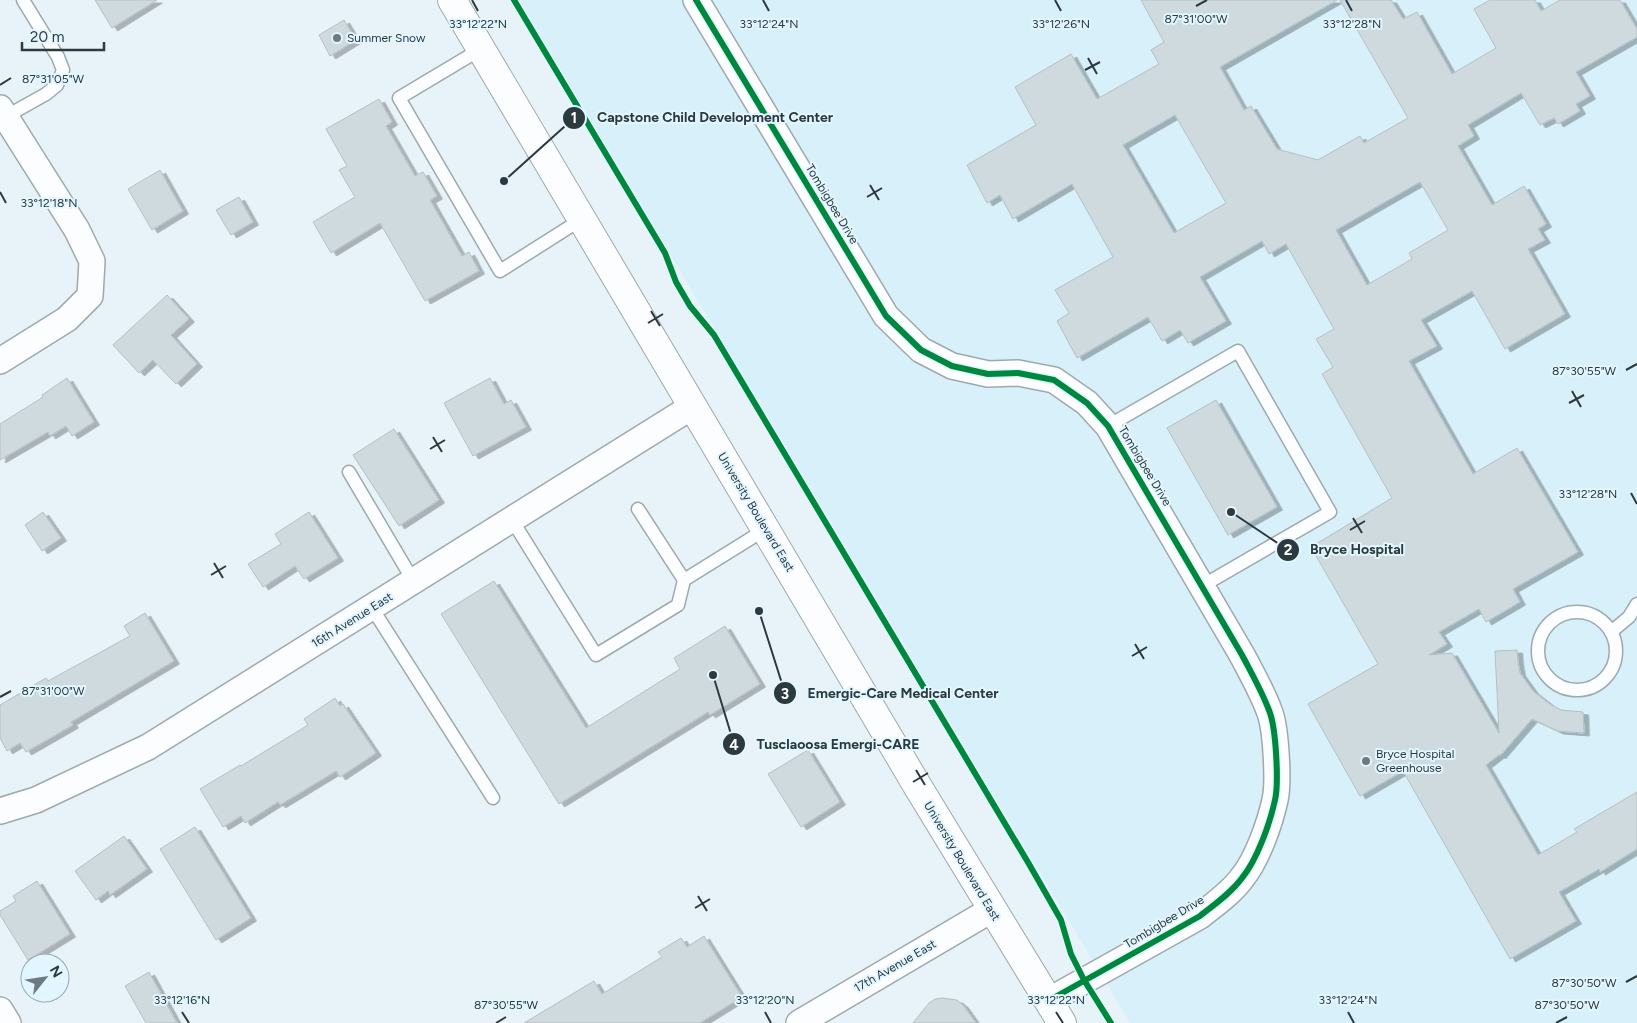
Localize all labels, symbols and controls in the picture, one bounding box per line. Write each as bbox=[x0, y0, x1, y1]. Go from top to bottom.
text: 87°31'00"W bbox=[1165, 12, 1228, 26]
text: 33°12'22"N bbox=[449, 17, 507, 31]
text: 33°12'24"N bbox=[740, 17, 798, 31]
text: 33°12'26"N bbox=[1032, 17, 1090, 31]
text: 33°12'28"N bbox=[1323, 17, 1381, 31]
scale bar bbox=[22, 20, 105, 52]
text: 20 m bbox=[30, 28, 64, 46]
place label: Summer Snow bbox=[347, 31, 426, 45]
marker: Summer Snow bbox=[331, 32, 343, 44]
text: 87°31'05"W bbox=[22, 72, 85, 86]
callout: Capstone Child Development Center bbox=[562, 103, 843, 132]
text: 1 bbox=[571, 109, 577, 127]
text: Capstone Child Development Center bbox=[597, 109, 834, 126]
street label: Tombigbee Drive bbox=[803, 161, 862, 247]
text: 33°12'18"N bbox=[20, 196, 78, 210]
text: 87°30'55"W bbox=[1552, 364, 1616, 378]
street label: Tombigbee Drive bbox=[1116, 423, 1175, 509]
street label: University Boulevard East bbox=[715, 450, 797, 575]
text: 33°12'28"N bbox=[1559, 487, 1617, 501]
callout: Bryce Hospital bbox=[1275, 535, 1414, 564]
text: 2 bbox=[1284, 541, 1293, 559]
text: Bryce Hospital bbox=[1310, 541, 1404, 558]
street label: 16th Avenue East bbox=[309, 589, 395, 651]
callout: Emergic-Care Medical Center bbox=[772, 679, 1008, 708]
text: 87°31'00"W bbox=[22, 684, 85, 698]
text: 3 bbox=[781, 685, 789, 703]
text: Emergic-Care Medical Center bbox=[807, 685, 999, 702]
callout: Tusclaoosa Emergi-CARE bbox=[722, 730, 930, 759]
text: 4 bbox=[729, 736, 739, 754]
text: Tusclaoosa Emergi-CARE bbox=[757, 736, 920, 753]
place label: Bryce Hospital Greenhouse bbox=[1376, 747, 1454, 775]
marker: Bryce Hospital Greenhouse bbox=[1360, 755, 1372, 767]
street label: University Boulevard East bbox=[921, 799, 1003, 924]
street label: Tombigbee Drive bbox=[1121, 892, 1207, 951]
street label: 17th Avenue East bbox=[851, 937, 939, 995]
north arrow bbox=[20, 953, 70, 1003]
text: N bbox=[46, 963, 66, 981]
text: 87°30'50"W bbox=[1552, 976, 1617, 990]
text: 33°12'16"N bbox=[154, 993, 210, 1007]
text: 33°12'20"N bbox=[735, 993, 795, 1007]
text: 33°12'22"N bbox=[1027, 993, 1085, 1007]
text: 33°12'24"N bbox=[1319, 993, 1377, 1007]
text: 87°30'55"W bbox=[474, 998, 538, 1012]
text: 87°30'50"W bbox=[1535, 998, 1600, 1012]

